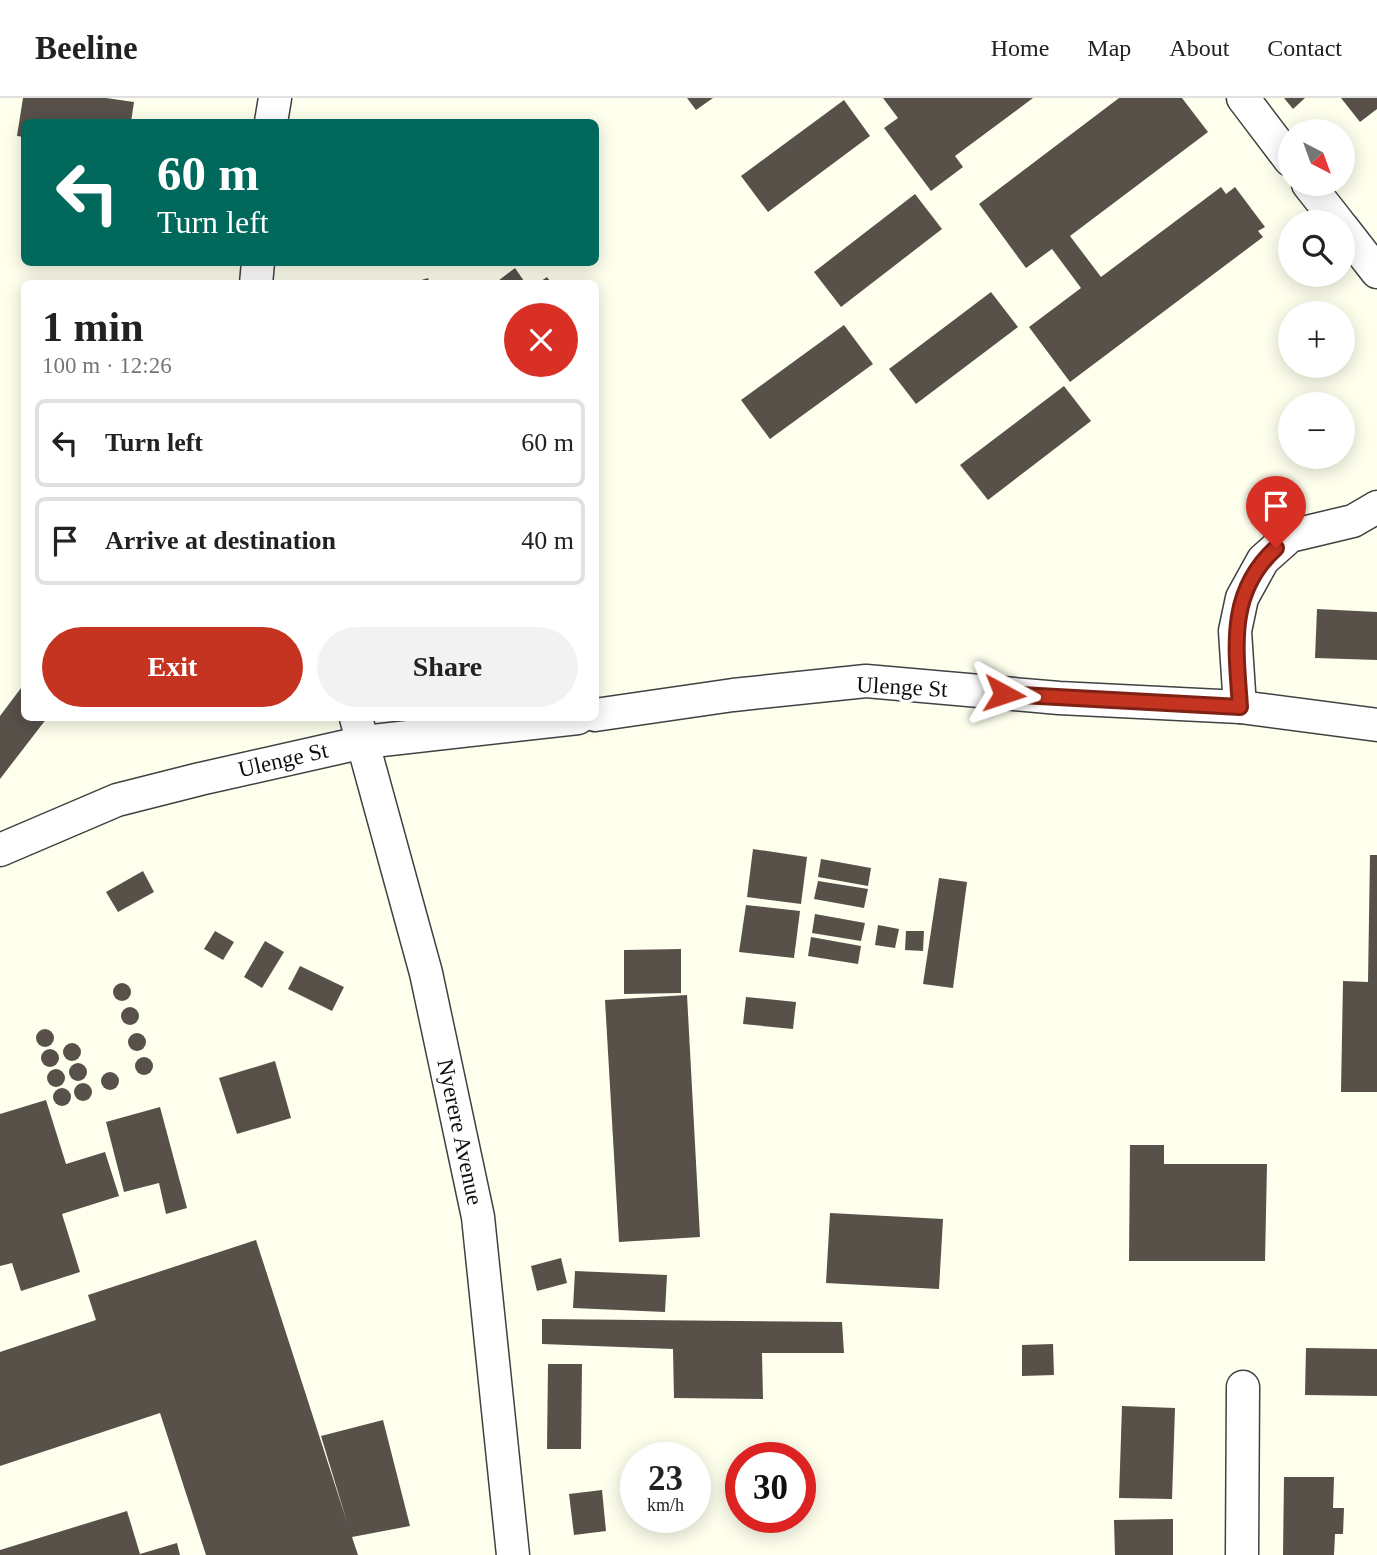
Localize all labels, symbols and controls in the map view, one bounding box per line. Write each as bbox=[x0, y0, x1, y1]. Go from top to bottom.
text: Beeline bbox=[35, 30, 138, 66]
text: Home bbox=[991, 35, 1049, 61]
text: Map bbox=[1087, 35, 1131, 61]
text: About bbox=[1169, 35, 1229, 61]
text: Contact bbox=[1267, 35, 1342, 61]
north arrow bbox=[1278, 119, 1354, 196]
map controls bbox=[1278, 119, 1355, 469]
text: 60 m bbox=[157, 146, 259, 201]
icon: left bbox=[42, 147, 133, 238]
text: Turn left bbox=[157, 204, 269, 240]
button: search bbox=[1278, 210, 1355, 287]
button: + bbox=[1278, 301, 1355, 378]
button: close bbox=[504, 303, 578, 377]
text: 1 min bbox=[42, 304, 144, 350]
text: 100 m · 12:26 bbox=[42, 353, 172, 378]
button: − bbox=[1278, 392, 1355, 469]
icon: left bbox=[46, 424, 84, 462]
text: Turn left bbox=[105, 428, 203, 457]
text: 60 m bbox=[521, 428, 574, 457]
pin bbox=[1246, 476, 1306, 548]
icon: arrive bbox=[1257, 487, 1295, 525]
icon: arrive bbox=[46, 522, 84, 560]
text: Arrive at destination bbox=[105, 526, 336, 555]
text: 40 m bbox=[521, 526, 574, 555]
button: Exit bbox=[42, 627, 303, 707]
button: Share bbox=[317, 627, 578, 707]
position arrow bbox=[967, 657, 1041, 731]
street label: Ulenge St bbox=[856, 672, 949, 702]
street label: Ulenge St bbox=[236, 737, 331, 782]
street label: Nyerere Avenue bbox=[432, 1057, 488, 1207]
speed limit sign: 30 bbox=[725, 1442, 816, 1533]
text: 23 bbox=[648, 1459, 683, 1498]
text: km/h bbox=[647, 1495, 684, 1515]

